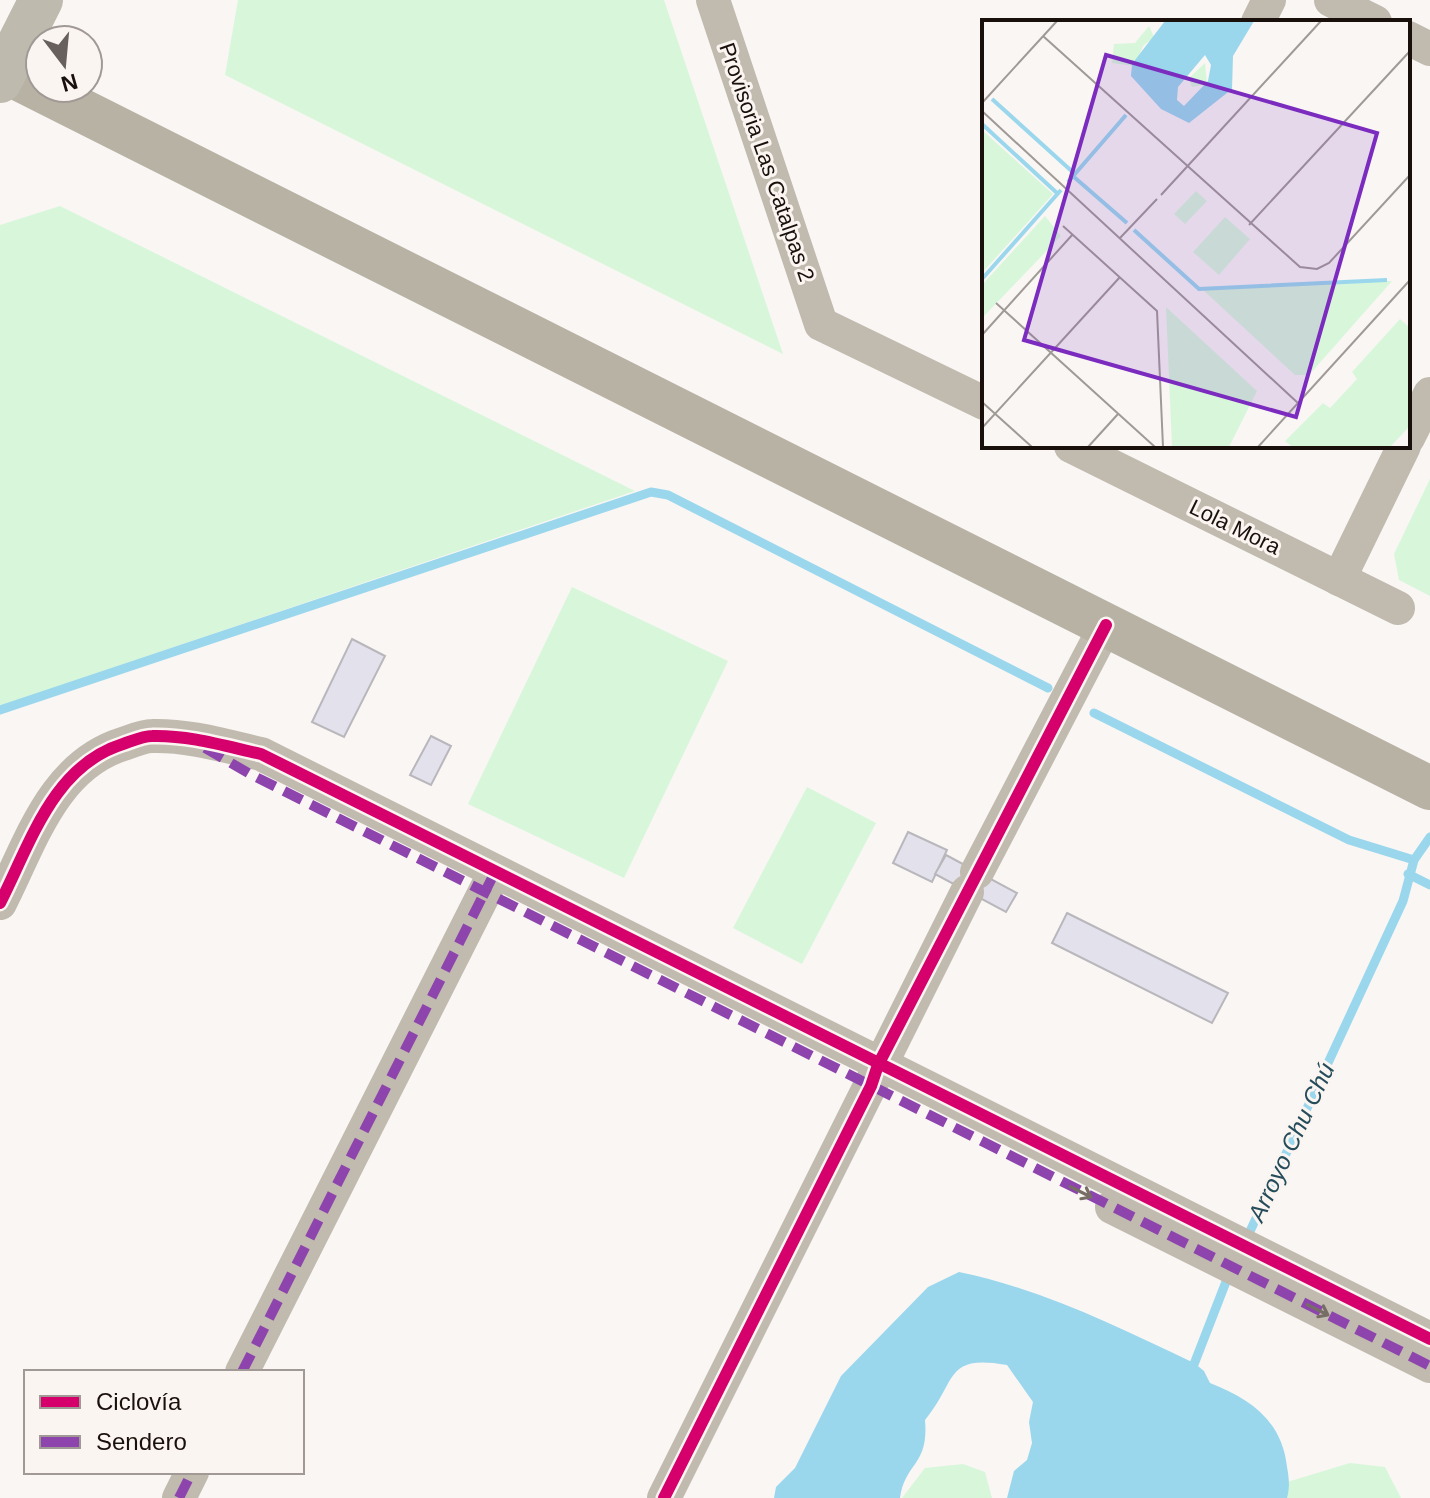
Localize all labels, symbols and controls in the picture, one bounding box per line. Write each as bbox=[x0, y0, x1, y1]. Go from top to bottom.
inset map bbox=[982, 20, 1410, 448]
north arrow bbox=[24, 24, 104, 104]
street label: Provisoria Las Catalpas 2 bbox=[714, 39, 820, 285]
text: N bbox=[58, 69, 80, 97]
street label: Lola Mora bbox=[1186, 494, 1285, 560]
water label: Arroyo Chu Chú bbox=[1242, 1058, 1340, 1227]
one-way arrow bbox=[1068, 1184, 1092, 1200]
one-way arrow bbox=[1305, 1303, 1329, 1318]
legend bbox=[24, 1370, 304, 1474]
text: Ciclovía bbox=[96, 1388, 182, 1415]
text: Sendero bbox=[96, 1428, 187, 1455]

